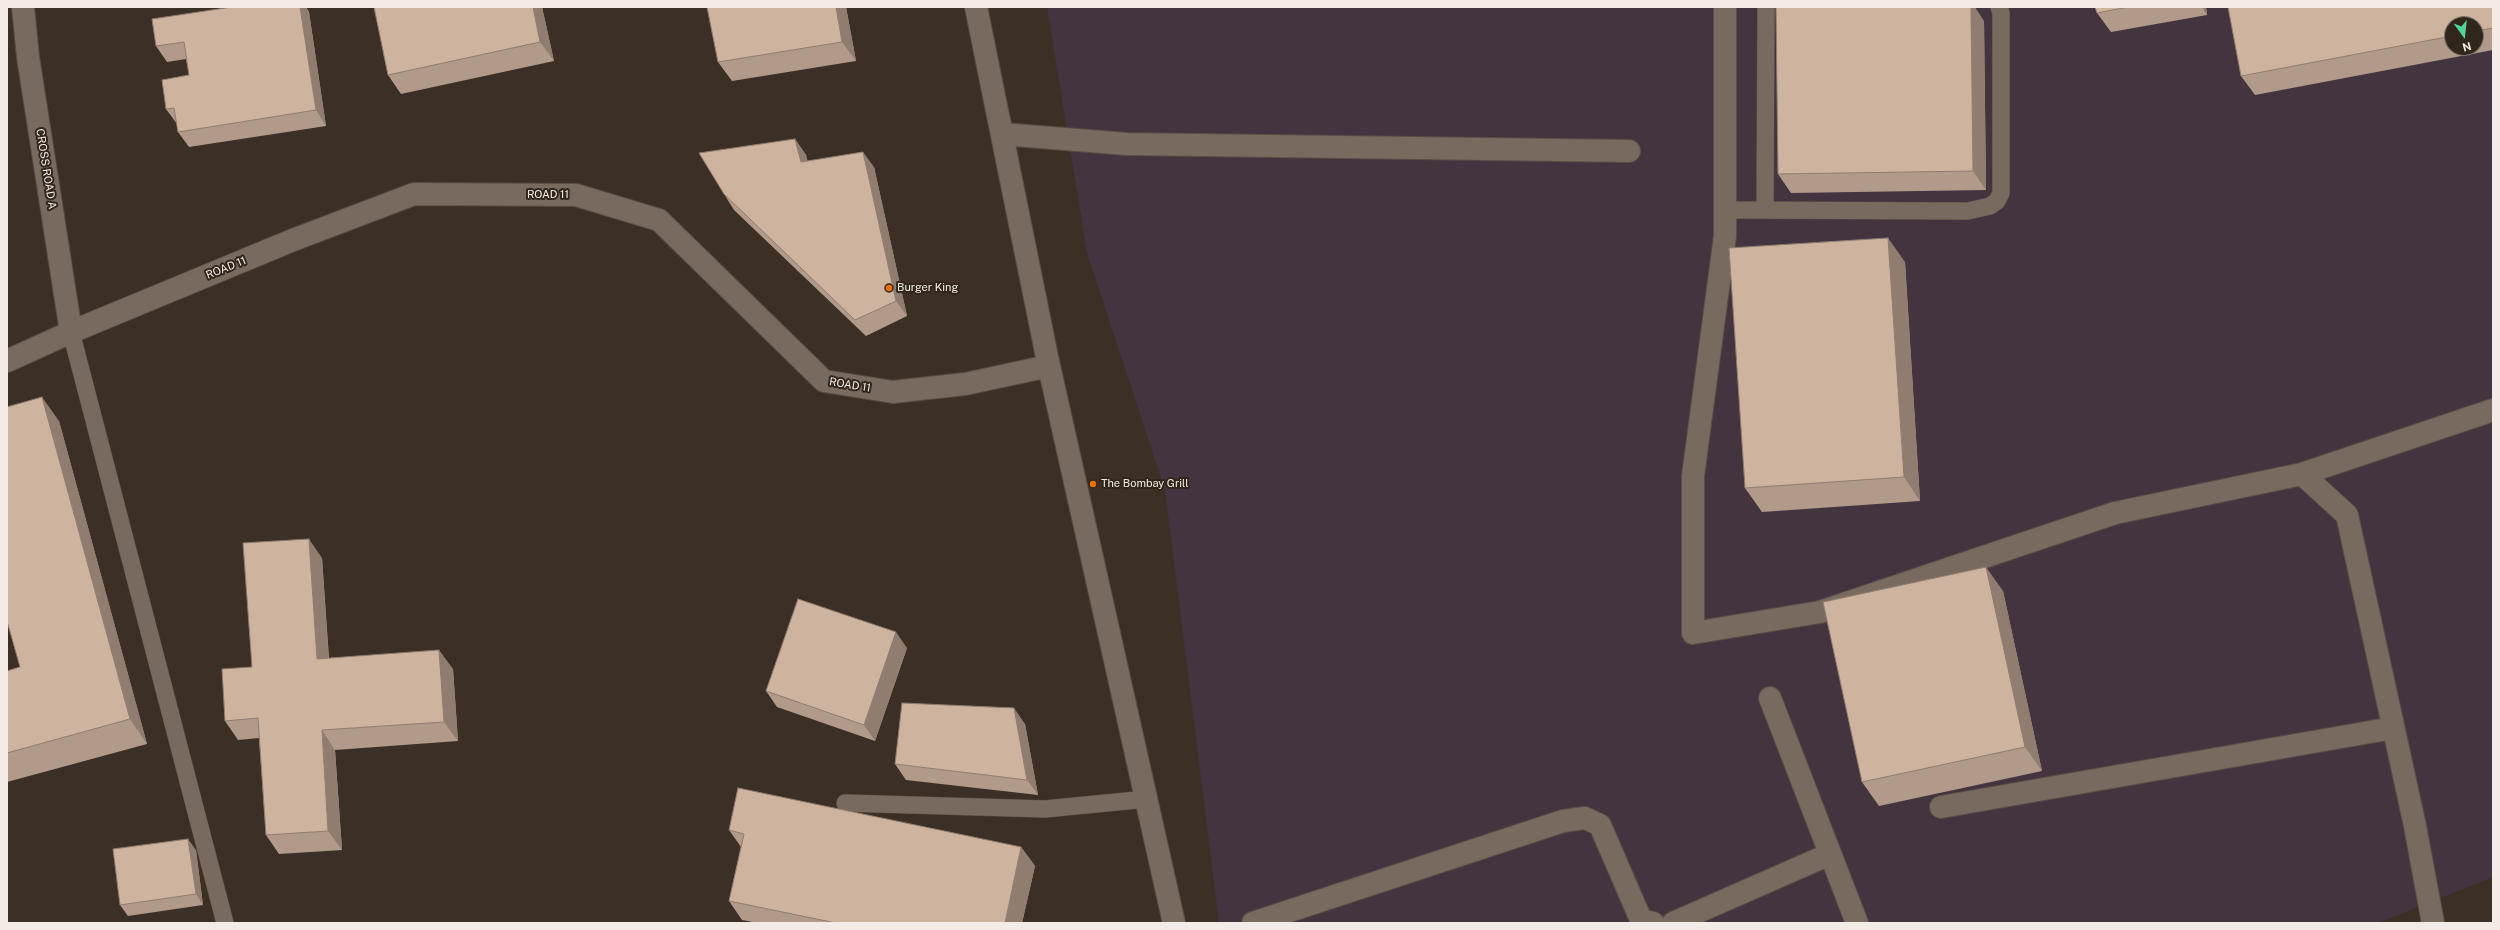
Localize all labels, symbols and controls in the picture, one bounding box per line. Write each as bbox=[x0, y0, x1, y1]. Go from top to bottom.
north arrow bbox=[2444, 16, 2484, 56]
text: N bbox=[2461, 40, 2473, 54]
street label: CROSS ROAD A bbox=[33, 128, 59, 210]
street label: ROAD 11 bbox=[527, 188, 569, 202]
street label: ROAD 11 bbox=[204, 254, 248, 282]
place label: Burger King bbox=[897, 281, 958, 295]
marker: Burger King bbox=[884, 283, 894, 293]
street label: ROAD 11 bbox=[828, 375, 872, 395]
place label: The Bombay Grill bbox=[1101, 477, 1189, 491]
marker: The Bombay Grill bbox=[1088, 479, 1098, 489]

